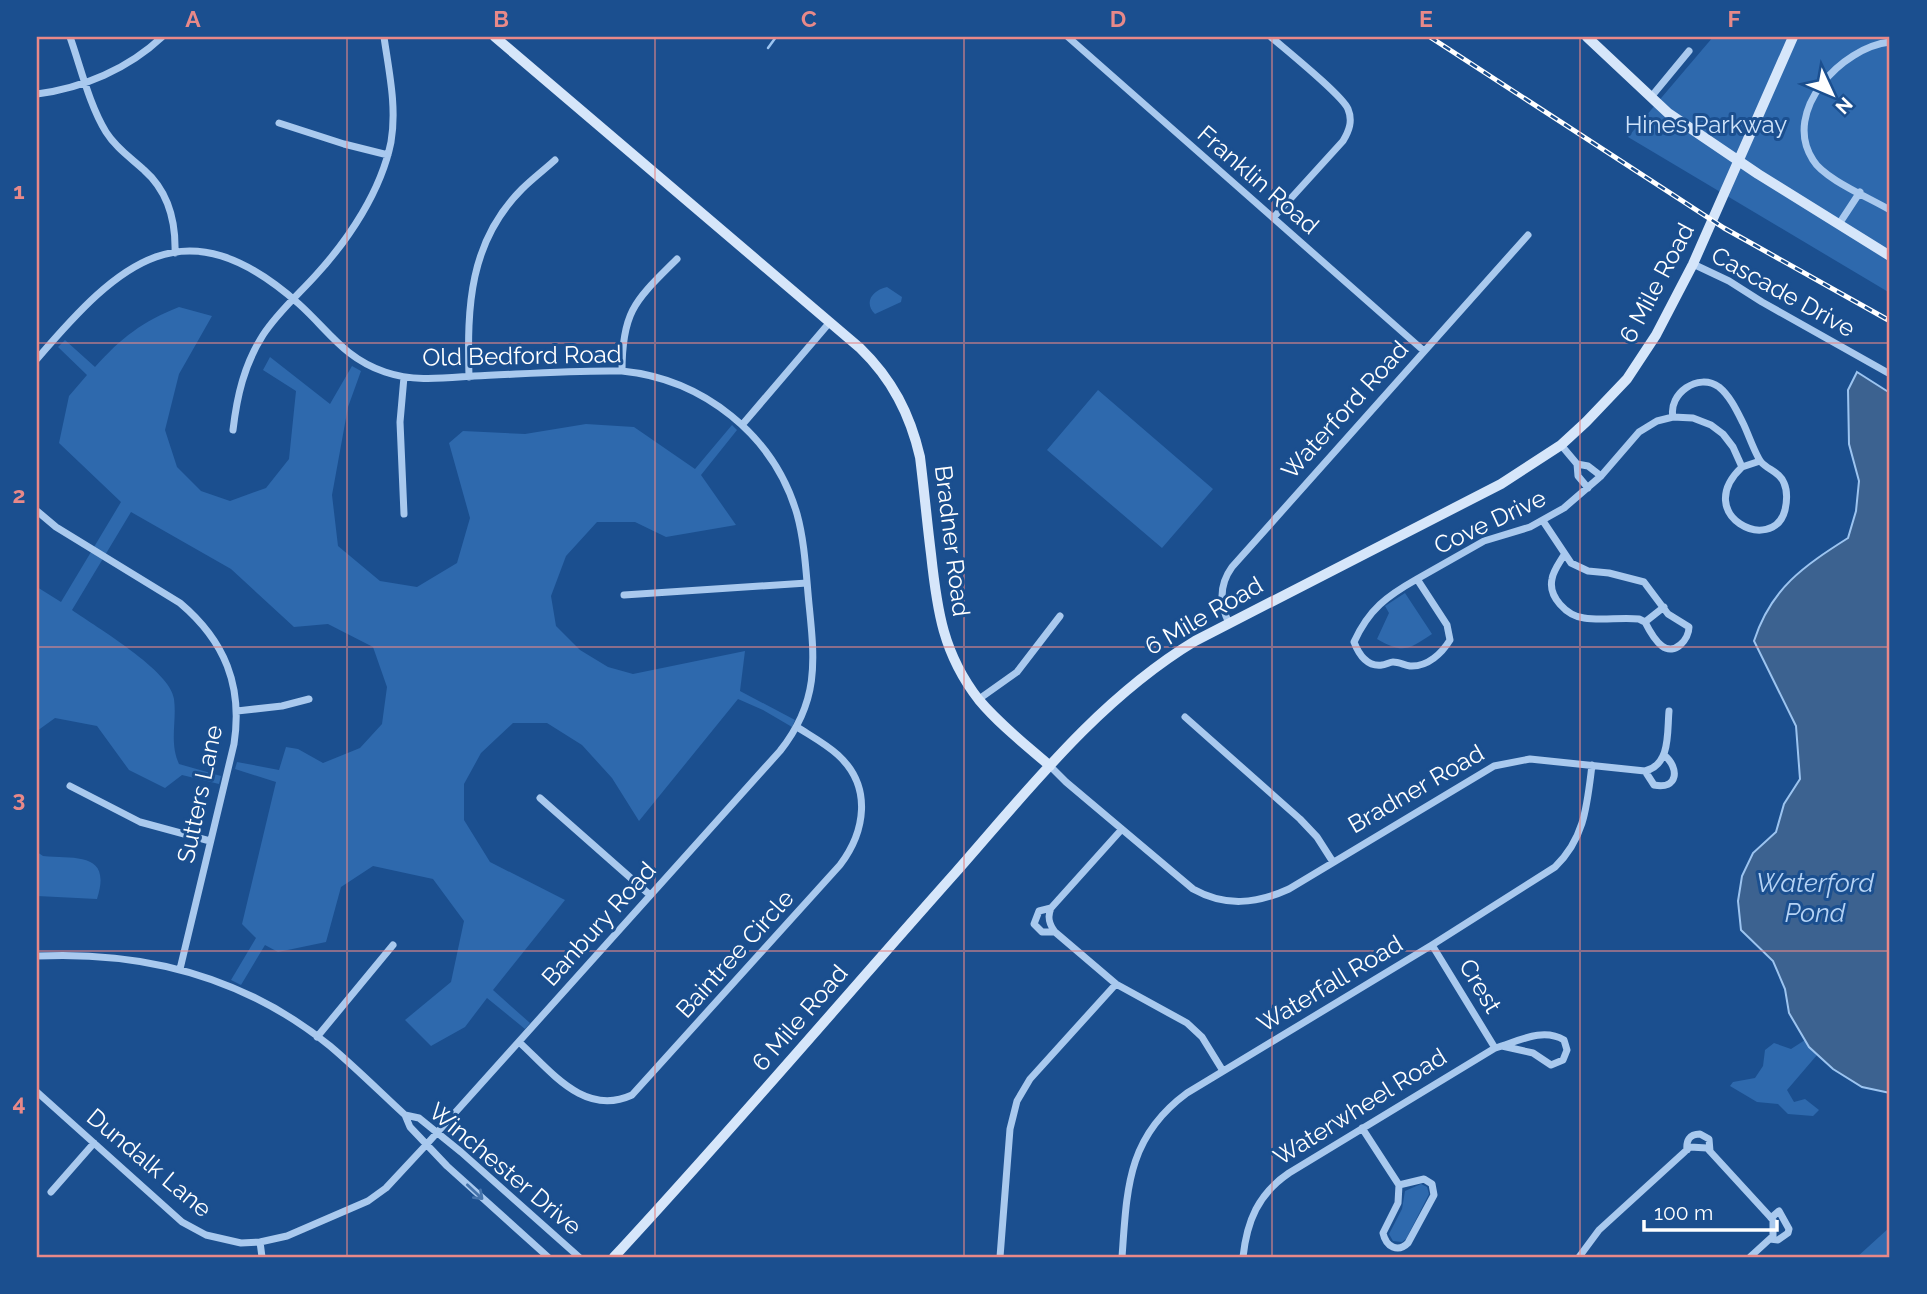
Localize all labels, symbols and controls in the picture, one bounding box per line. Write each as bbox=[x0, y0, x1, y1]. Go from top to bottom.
text: A bbox=[185, 5, 201, 32]
text: B bbox=[493, 5, 509, 32]
text: C bbox=[801, 5, 817, 32]
text: D bbox=[1110, 5, 1126, 32]
text: E bbox=[1419, 5, 1433, 32]
text: F bbox=[1727, 5, 1741, 32]
north arrow bbox=[1798, 60, 1868, 130]
text: N bbox=[1831, 93, 1857, 119]
park label: Hines Parkway bbox=[1625, 110, 1787, 139]
street label: Franklin Road bbox=[1192, 119, 1325, 240]
text: 1 bbox=[13, 177, 25, 204]
street label: 6 Mile Road bbox=[1613, 218, 1700, 347]
street label: Cascade Drive bbox=[1706, 240, 1860, 343]
street label: Waterford Road bbox=[1275, 335, 1414, 485]
street label: Old Bedford Road bbox=[422, 339, 622, 372]
street label: Bradner Road bbox=[929, 464, 976, 618]
text: 2 bbox=[13, 481, 25, 508]
street label: Cove Drive bbox=[1429, 483, 1550, 560]
street label: 6 Mile Road bbox=[1140, 570, 1268, 661]
street label: Sutters Lane bbox=[171, 722, 228, 865]
street label: Bradner Road bbox=[1343, 738, 1489, 839]
text: 3 bbox=[13, 785, 25, 812]
street label: Banbury Road bbox=[535, 856, 662, 992]
water label: Waterford Pond bbox=[1756, 868, 1874, 928]
street label: Baintree Circle bbox=[670, 884, 800, 1024]
street label: Waterfall Road bbox=[1252, 929, 1408, 1038]
street label: Crest bbox=[1453, 953, 1508, 1018]
street label: 6 Mile Road bbox=[746, 959, 854, 1077]
street label: Waterwheel Road bbox=[1268, 1042, 1452, 1171]
text: 4 bbox=[12, 1089, 26, 1116]
street label: Winchester Drive bbox=[423, 1096, 588, 1241]
street label: Dundalk Lane bbox=[81, 1102, 218, 1223]
one-way arrow bbox=[466, 1184, 483, 1201]
scale bar bbox=[1644, 1189, 1776, 1233]
text: 100 m bbox=[1654, 1200, 1713, 1225]

